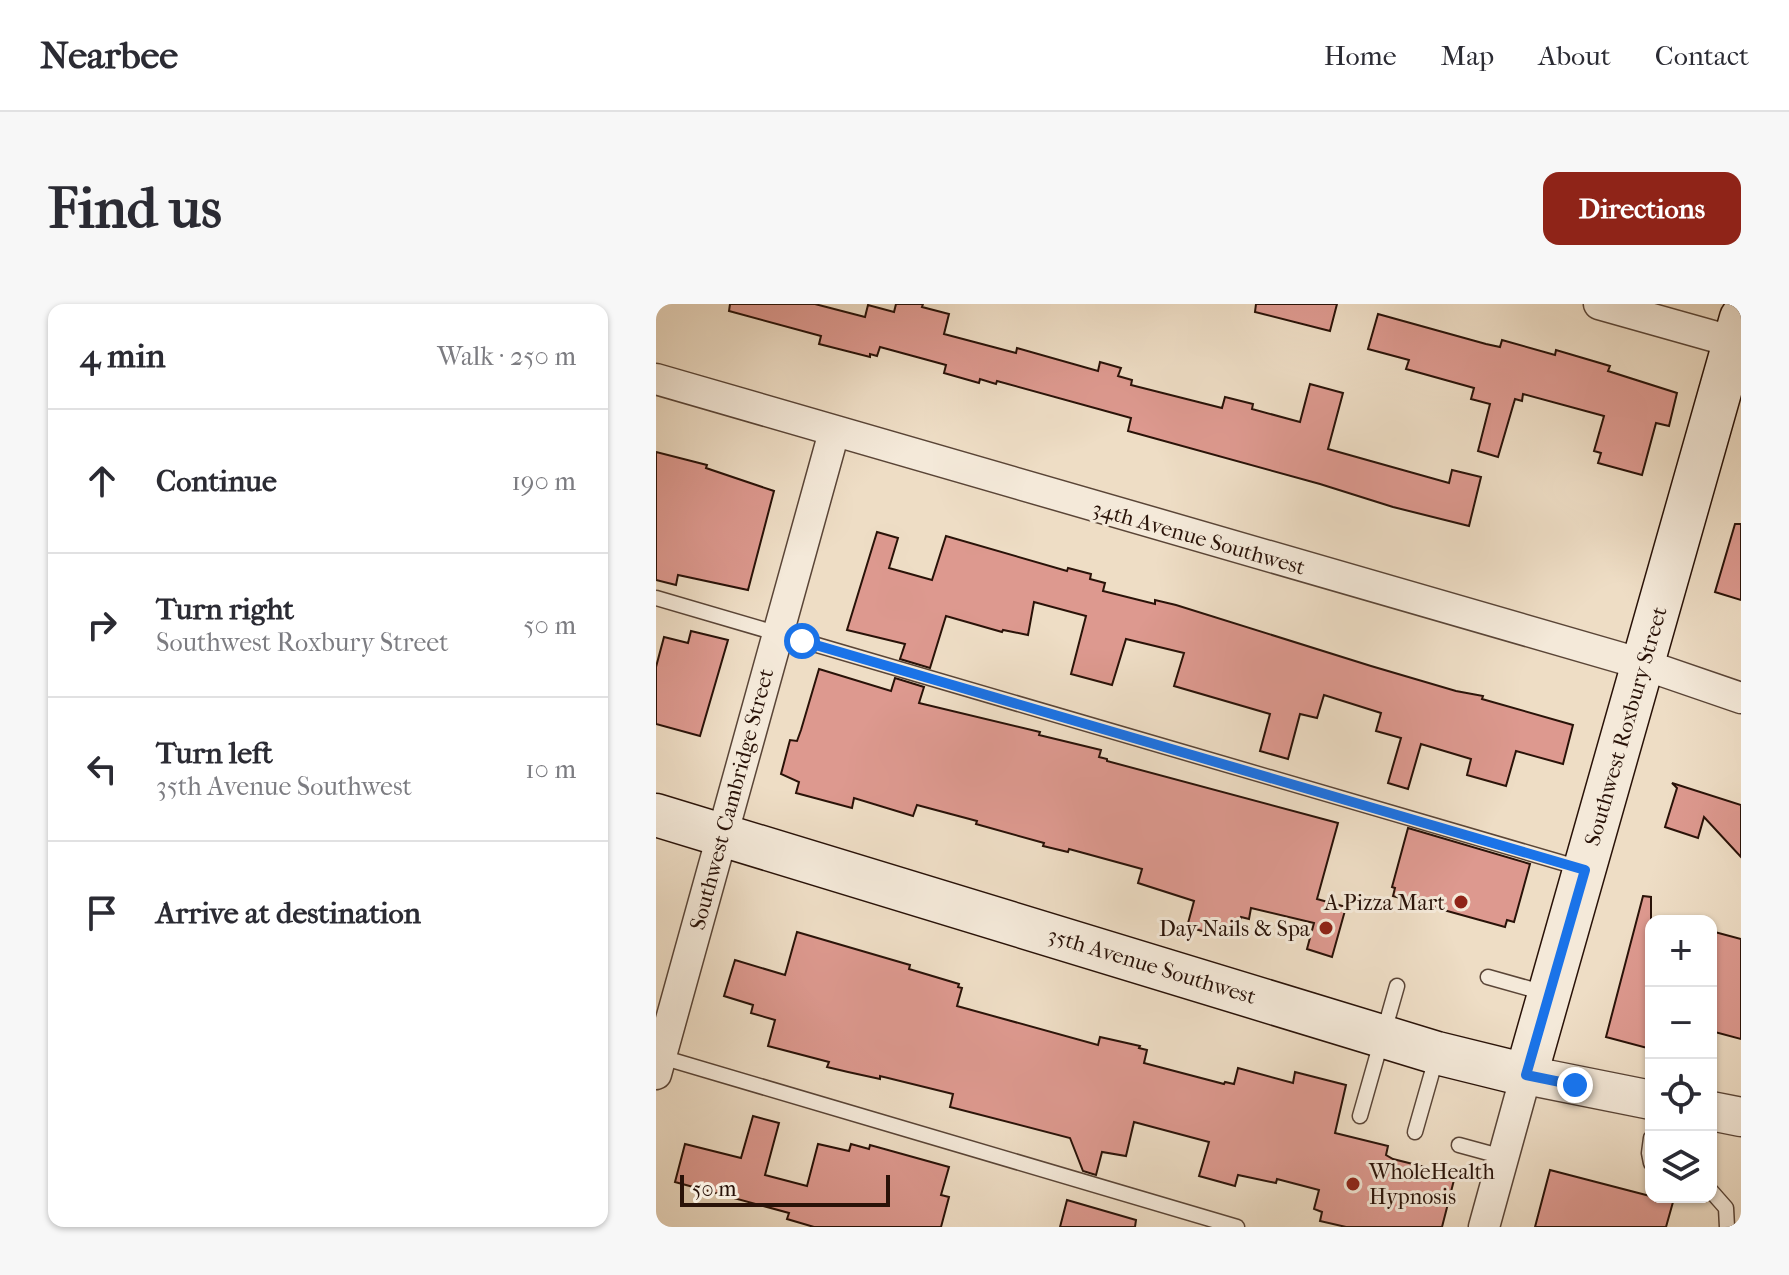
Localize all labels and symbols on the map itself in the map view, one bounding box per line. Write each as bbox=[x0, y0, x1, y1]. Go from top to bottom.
street label: 34th Avenue Southwest bbox=[1089, 495, 1308, 581]
street label: Southwest Roxbury Street bbox=[1579, 604, 1673, 849]
route start bbox=[784, 623, 820, 659]
street label: Southwest Cambridge Street bbox=[685, 666, 779, 933]
place label: A Pizza Mart bbox=[1323, 890, 1445, 916]
marker: A Pizza Mart bbox=[1452, 893, 1470, 911]
place label: Day Nails & Spa bbox=[1159, 916, 1311, 942]
marker: Day Nails & Spa bbox=[1317, 919, 1335, 937]
street label: 35th Avenue Southwest bbox=[1044, 922, 1259, 1010]
route end bbox=[1557, 1067, 1593, 1103]
place label: WholeHealth Hypnosis bbox=[1368, 1159, 1495, 1210]
scale bar bbox=[680, 1171, 890, 1207]
marker: WholeHealth Hypnosis bbox=[1344, 1175, 1362, 1193]

